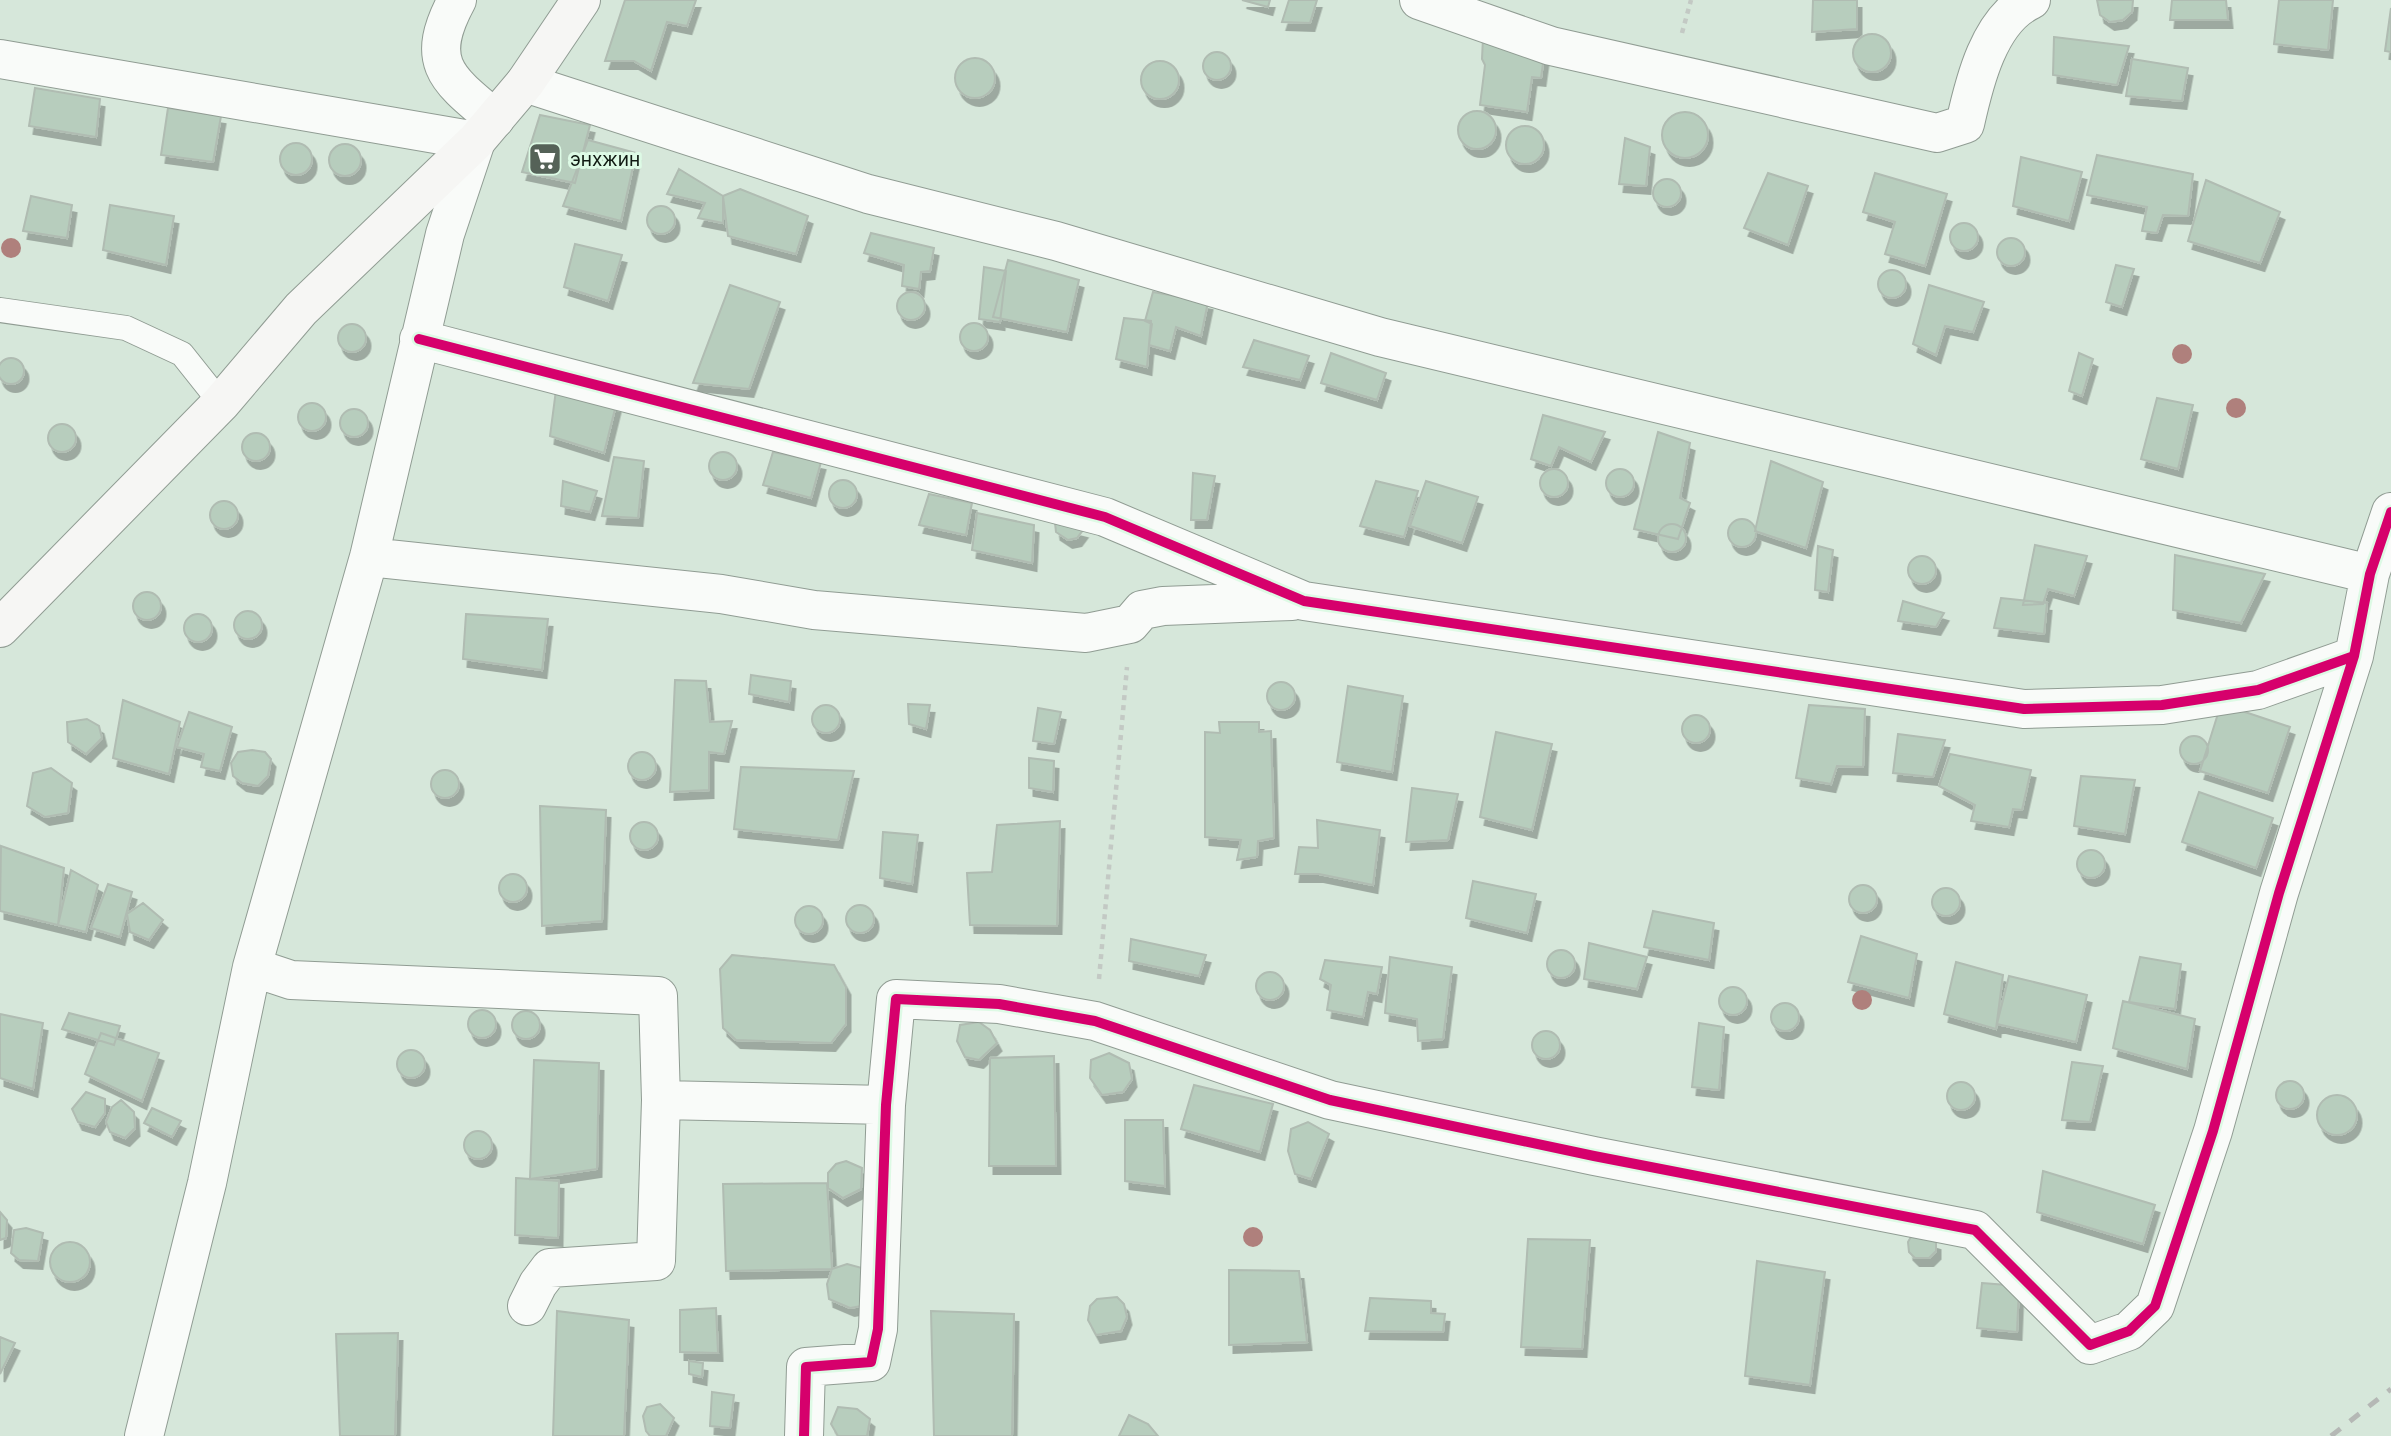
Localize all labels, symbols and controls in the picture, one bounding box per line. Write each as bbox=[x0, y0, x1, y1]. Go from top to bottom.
supermarket icon: энхжин bbox=[526, 140, 564, 178]
place label: энхжин bbox=[570, 148, 640, 171]

